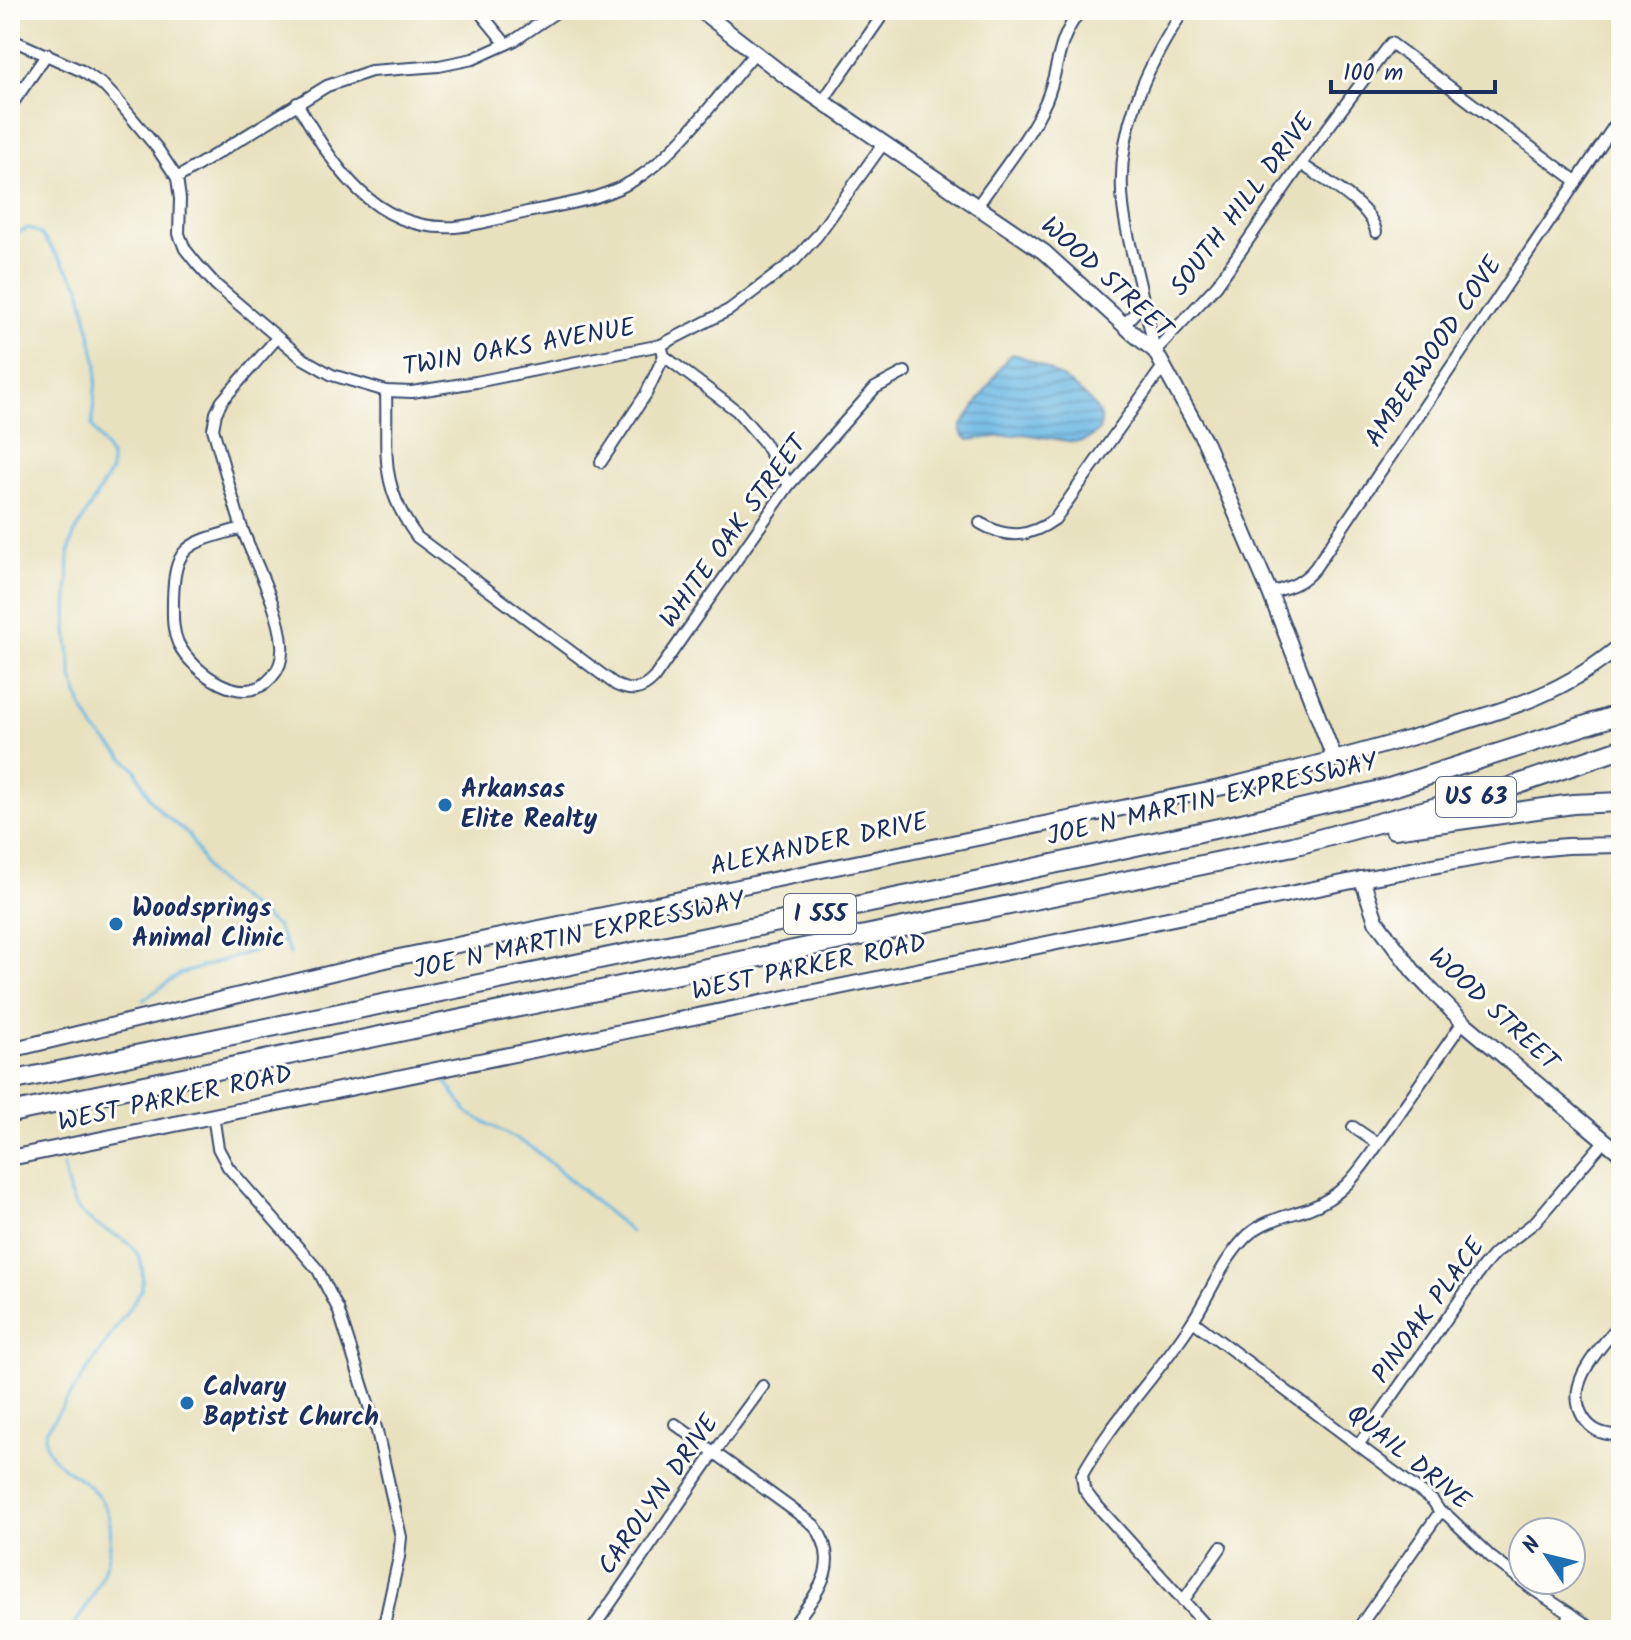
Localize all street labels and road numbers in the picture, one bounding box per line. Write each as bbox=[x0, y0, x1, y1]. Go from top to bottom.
street label: SOUTH HILL DRIVE bbox=[1160, 104, 1327, 306]
street label: WOOD STREET bbox=[1030, 207, 1184, 351]
street label: AMBERWOOD COVE bbox=[1354, 247, 1514, 456]
street label: TWIN OAKS AVENUE bbox=[400, 307, 639, 389]
street label: WHITE OAK STREET bbox=[649, 425, 820, 637]
street label: JOE N MARTIN EXPRESSWAY bbox=[1043, 741, 1382, 858]
road number: US 63 bbox=[1436, 777, 1516, 817]
street label: ALEXANDER DRIVE bbox=[706, 801, 932, 889]
street label: JOE N MARTIN EXPRESSWAY bbox=[409, 880, 750, 992]
road number: I 555 bbox=[784, 894, 856, 934]
street label: WEST PARKER ROAD bbox=[688, 923, 930, 1013]
street label: WOOD STREET bbox=[1418, 938, 1570, 1084]
street label: WEST PARKER ROAD bbox=[54, 1054, 296, 1144]
street label: PINOAK PLACE bbox=[1361, 1228, 1497, 1393]
street label: QUAIL DRIVE bbox=[1337, 1395, 1480, 1522]
street label: CAROLYN DRIVE bbox=[588, 1405, 731, 1584]

